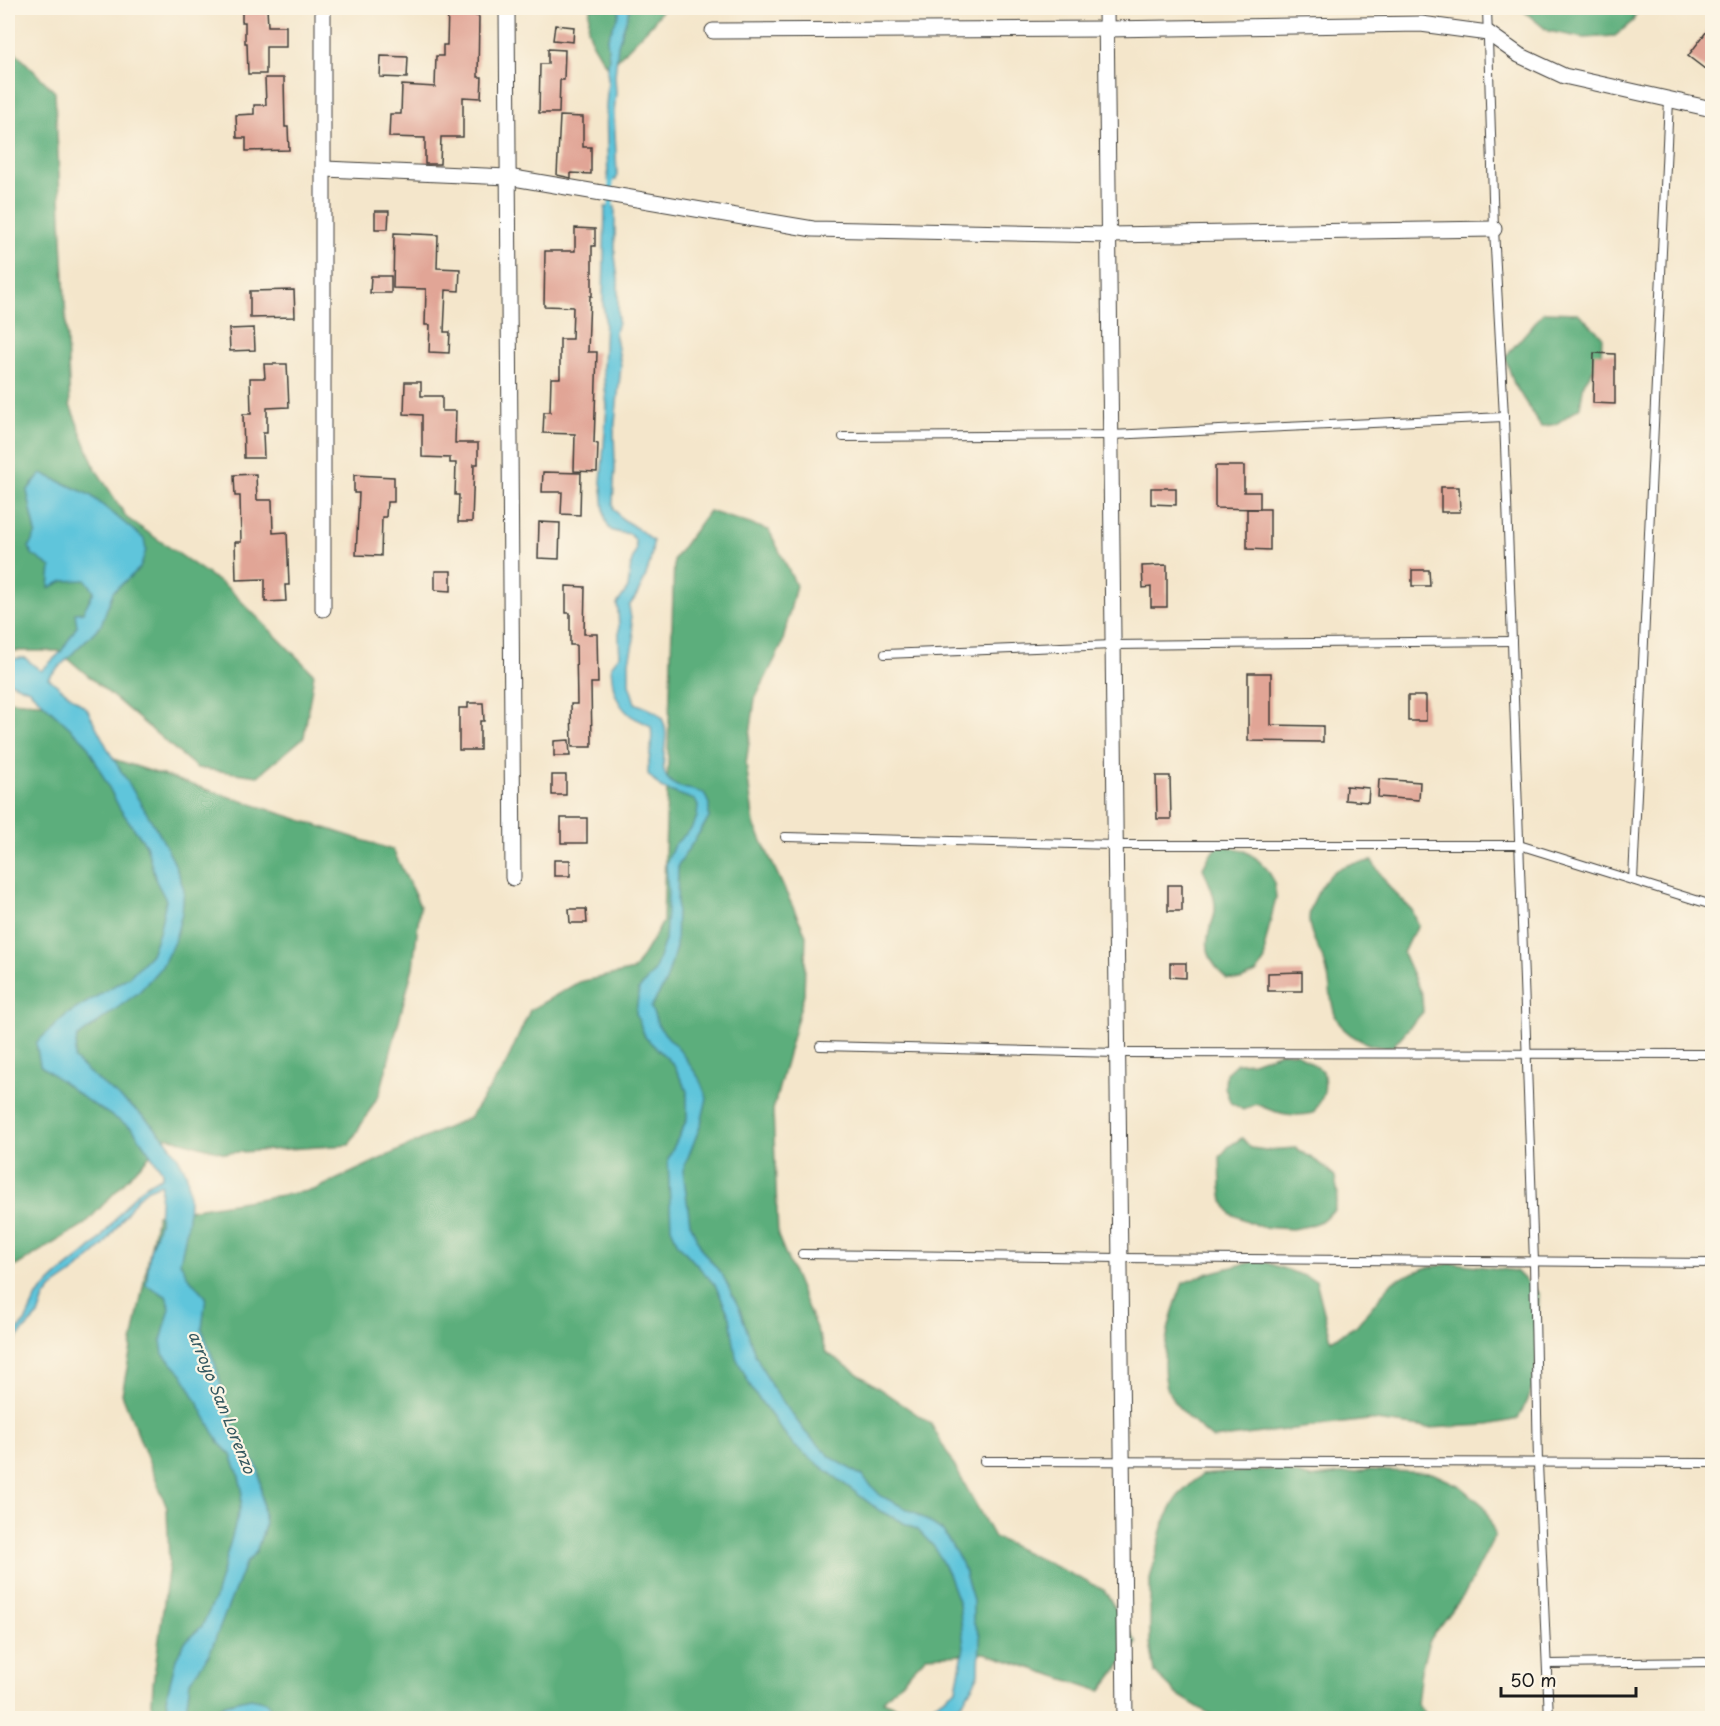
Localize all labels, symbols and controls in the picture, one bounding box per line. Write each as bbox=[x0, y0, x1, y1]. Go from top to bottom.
water label: arroyo San Lorenzo bbox=[183, 1327, 263, 1478]
scale bar bbox=[1501, 1660, 1636, 1698]
text: 50 m bbox=[1510, 1666, 1557, 1693]

